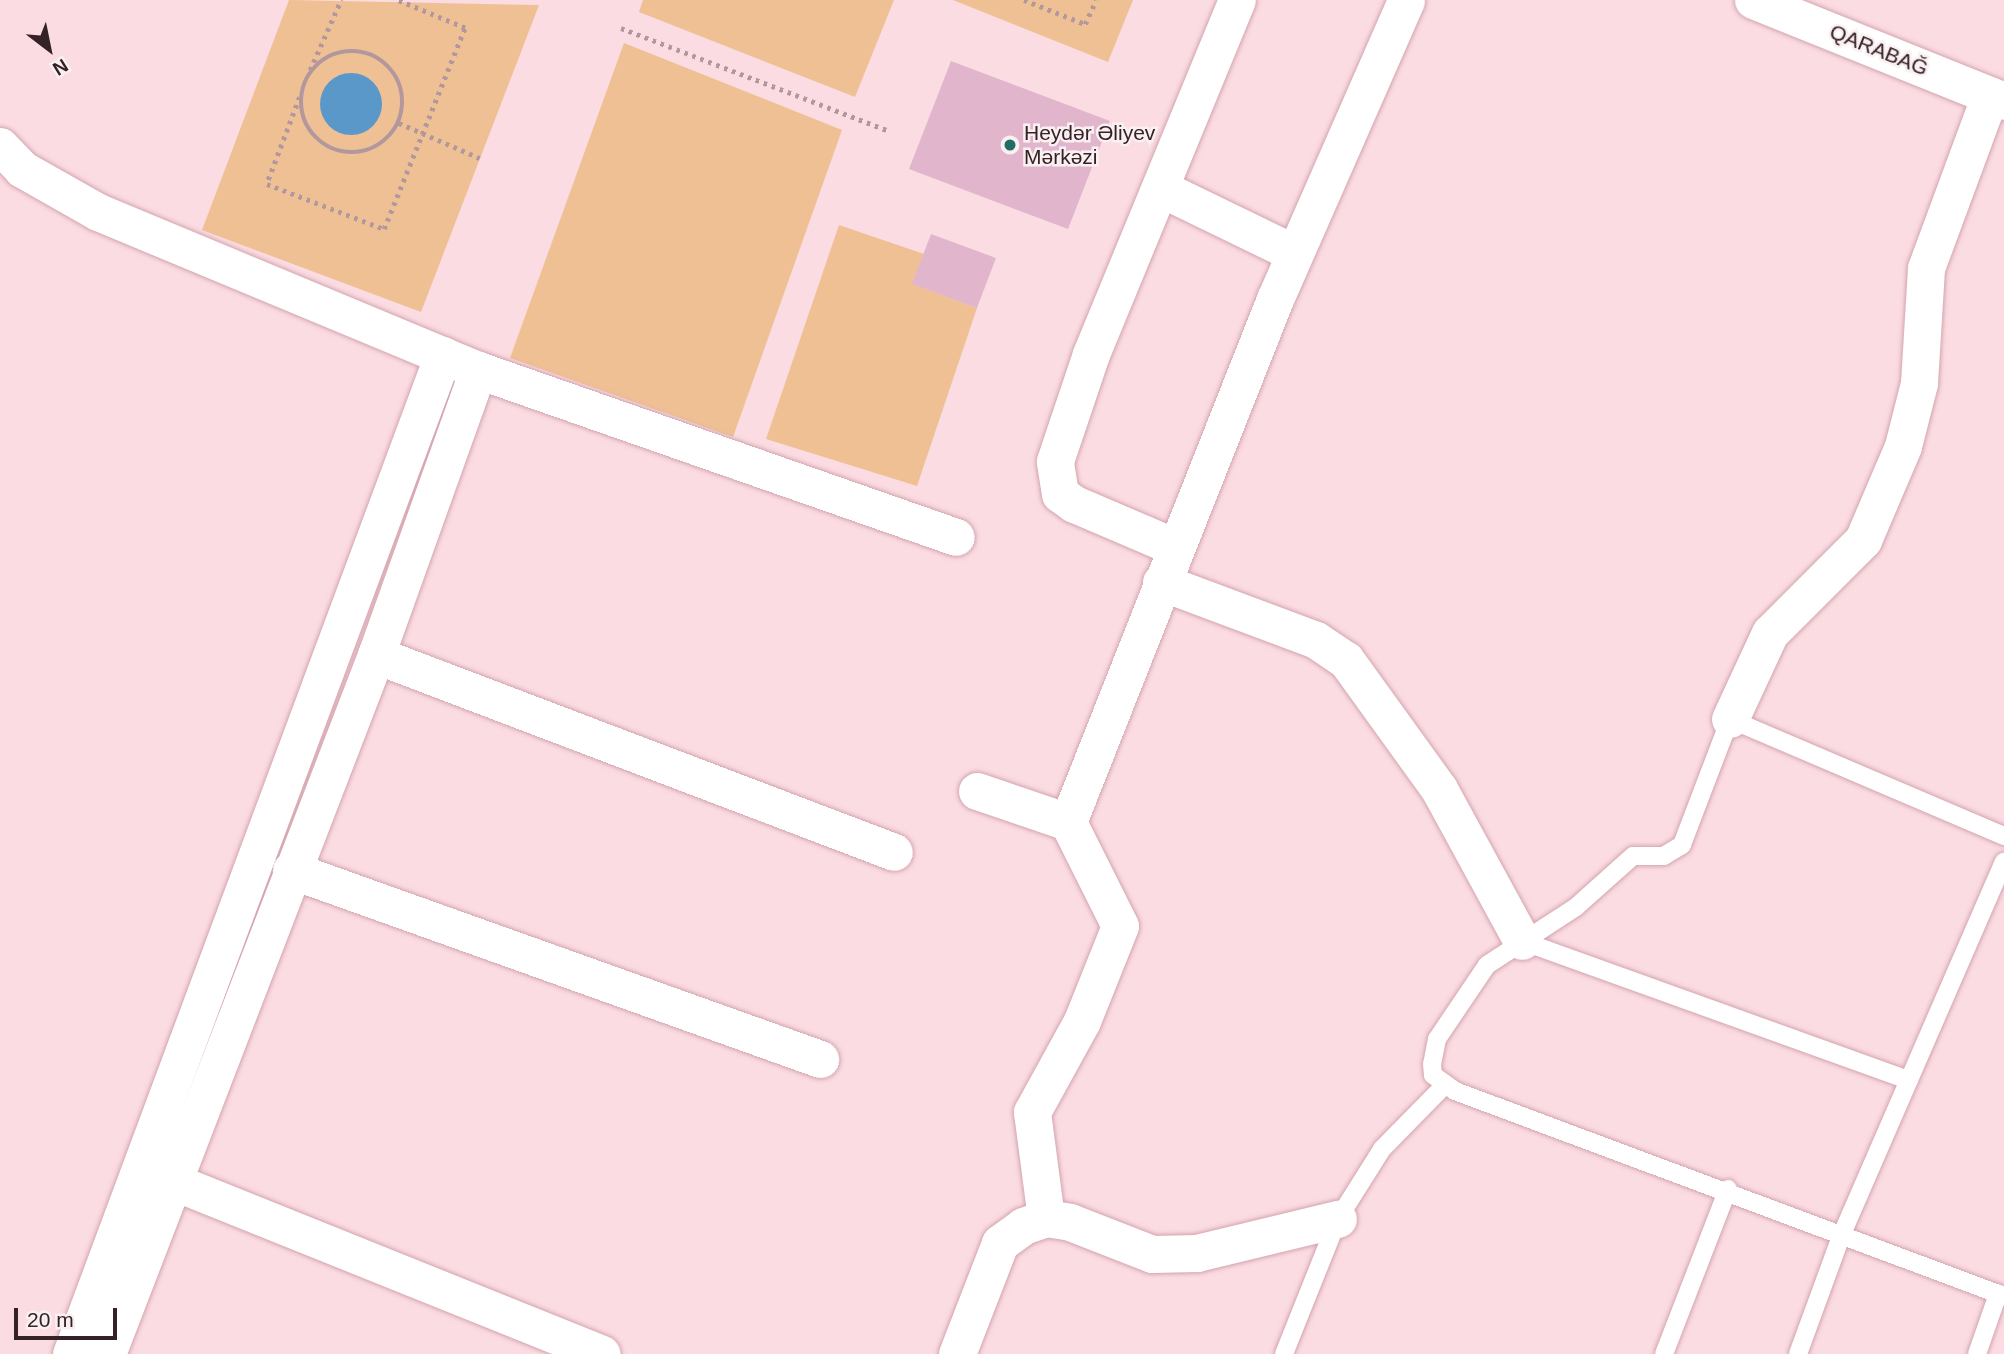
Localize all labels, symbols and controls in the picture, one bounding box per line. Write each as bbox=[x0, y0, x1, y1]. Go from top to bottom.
north arrow bbox=[14, 14, 84, 84]
street label: QARABAĞ bbox=[1826, 19, 1932, 81]
text: N bbox=[49, 55, 72, 80]
place label: Heydər Əliyev Mərkəzi bbox=[1024, 120, 1155, 170]
marker: Heydər Əliyev Mərkəzi bbox=[1002, 137, 1018, 153]
scale bar bbox=[18, 1294, 121, 1338]
text: 20 m bbox=[27, 1308, 74, 1331]

